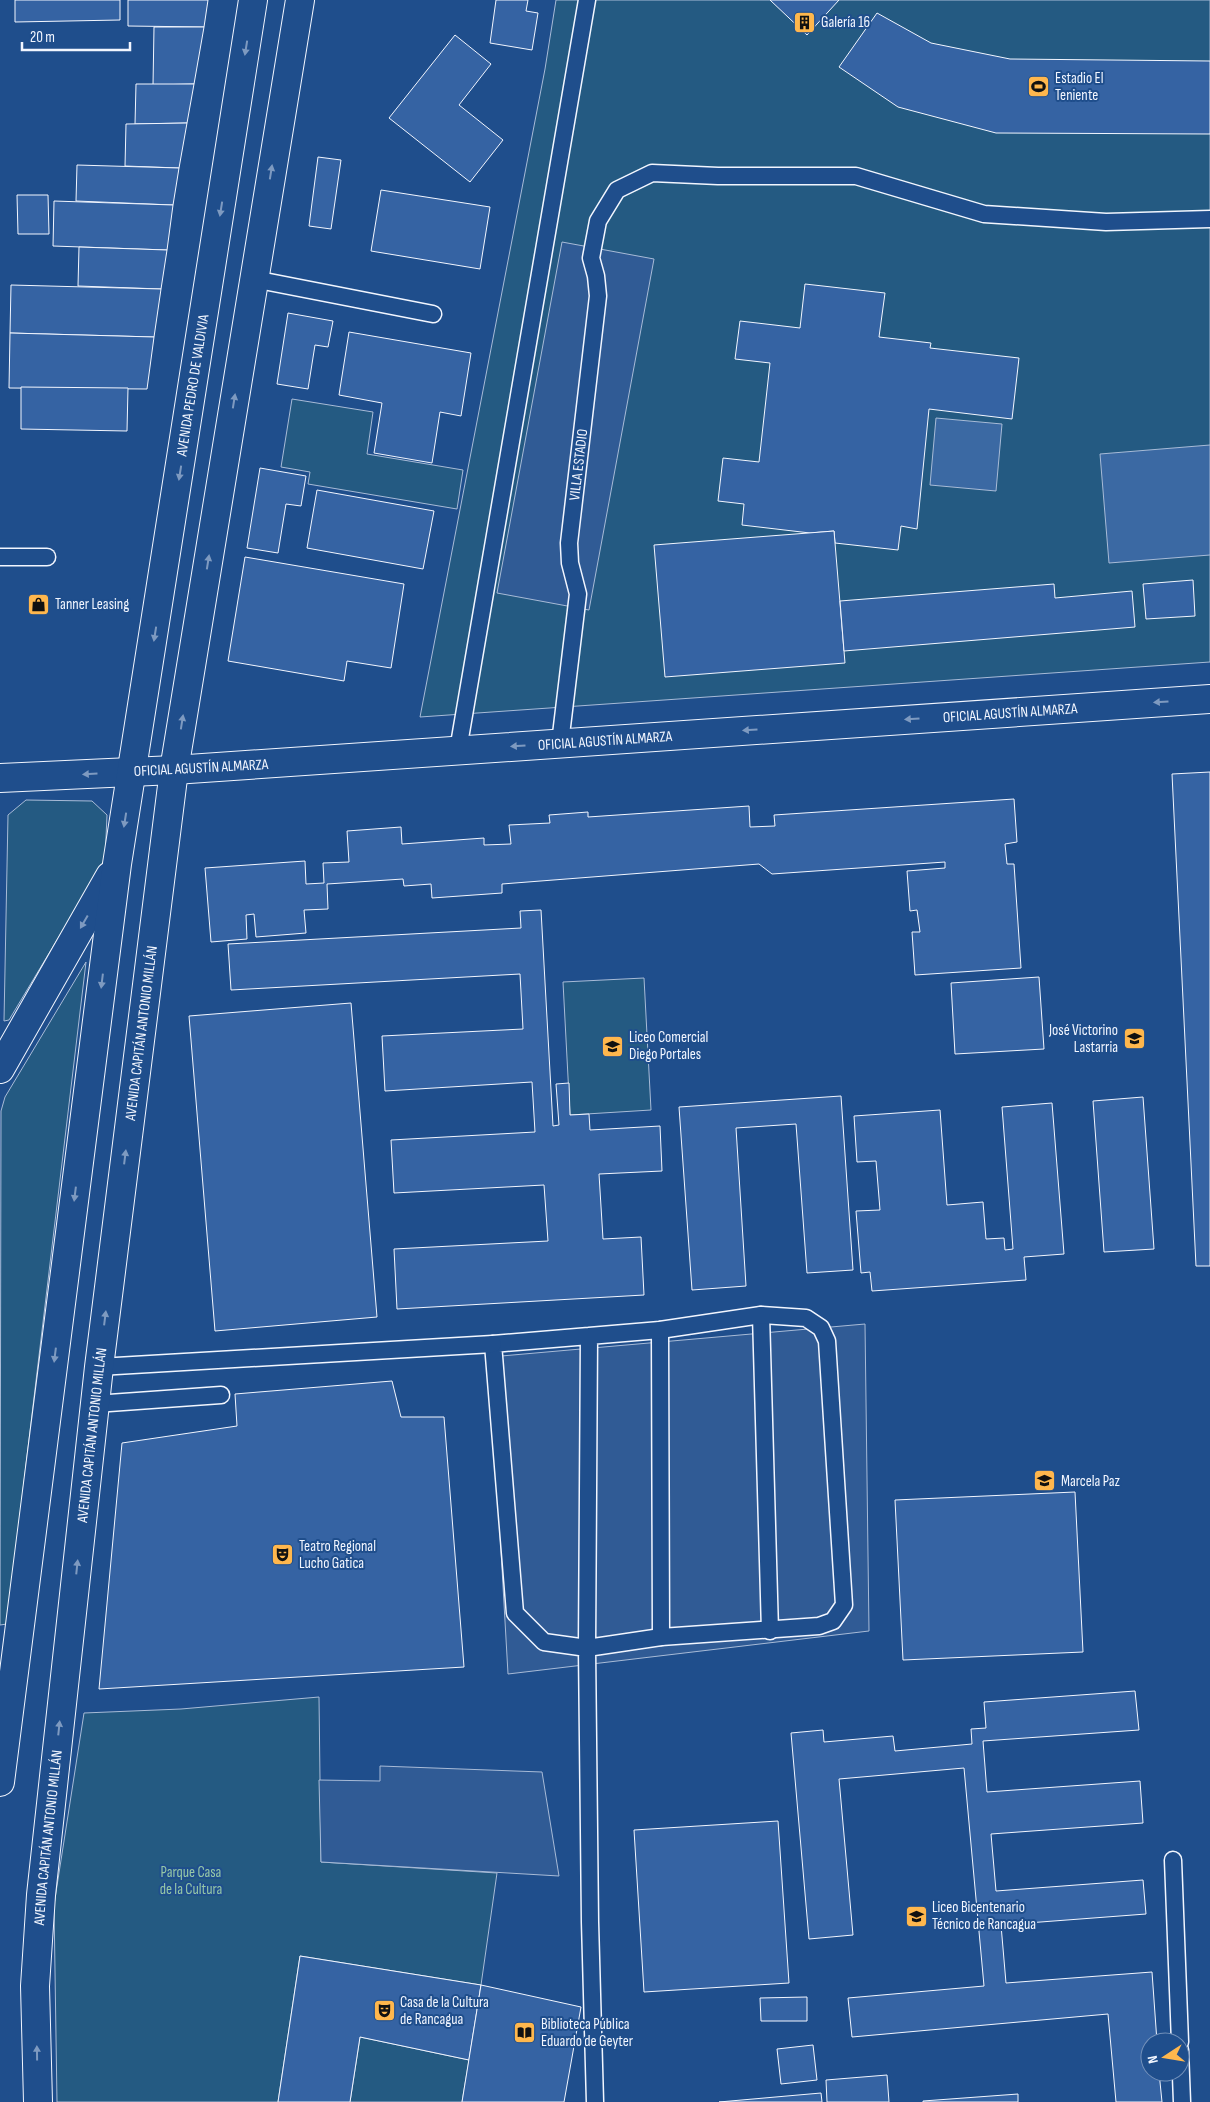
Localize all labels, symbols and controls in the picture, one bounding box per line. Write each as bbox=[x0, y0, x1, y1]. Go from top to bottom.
building icon: Galería 16 bbox=[793, 10, 817, 34]
place label: Galería 16 bbox=[821, 13, 870, 32]
scale bar bbox=[22, 20, 130, 52]
text: 20 m bbox=[30, 28, 55, 47]
one-way arrow bbox=[241, 41, 249, 57]
place label: Estadio El Teniente bbox=[1055, 69, 1103, 105]
sports icon: Estadio El Teniente bbox=[1027, 75, 1051, 99]
one-way arrow bbox=[268, 164, 276, 180]
one-way arrow bbox=[216, 201, 224, 217]
street label: AVENIDA PEDRO DE VALDIVIA bbox=[172, 313, 213, 458]
one-way arrow bbox=[230, 393, 238, 409]
street label: VILLA ESTADIO bbox=[565, 428, 592, 502]
one-way arrow bbox=[175, 465, 183, 481]
one-way arrow bbox=[204, 553, 212, 569]
shop icon: Tanner Leasing bbox=[27, 592, 51, 616]
place label: Tanner Leasing bbox=[55, 595, 129, 614]
one-way arrow bbox=[150, 626, 158, 642]
street label: OFICIAL AGUSTÍN ALMARZA bbox=[942, 699, 1078, 727]
one-way arrow bbox=[1153, 699, 1169, 707]
one-way arrow bbox=[178, 714, 186, 730]
one-way arrow bbox=[904, 716, 920, 724]
street label: OFICIAL AGUSTÍN ALMARZA bbox=[537, 726, 673, 755]
one-way arrow bbox=[742, 727, 758, 735]
one-way arrow bbox=[510, 743, 526, 751]
street label: OFICIAL AGUSTÍN ALMARZA bbox=[133, 755, 269, 781]
one-way arrow bbox=[82, 770, 98, 778]
one-way arrow bbox=[120, 812, 128, 828]
one-way arrow bbox=[80, 915, 89, 928]
street label: AVENIDA CAPITÁN ANTONIO MILLÁN bbox=[120, 945, 161, 1122]
one-way arrow bbox=[98, 973, 106, 989]
place label: José Victorino Lastarria bbox=[1048, 1021, 1118, 1057]
school or university icon: José Victorino Lastarria bbox=[1122, 1027, 1146, 1051]
place label: Liceo Comercial Diego Portales bbox=[629, 1028, 708, 1064]
school or university icon: Liceo Comercial Diego Portales bbox=[601, 1034, 625, 1058]
one-way arrow bbox=[122, 1149, 130, 1165]
one-way arrow bbox=[71, 1187, 79, 1203]
one-way arrow bbox=[101, 1310, 109, 1326]
street label: AVENIDA CAPITÁN ANTONIO MILLÁN bbox=[72, 1346, 111, 1524]
one-way arrow bbox=[50, 1348, 58, 1364]
school or university icon: Marcela Paz bbox=[1033, 1469, 1057, 1493]
place label: Marcela Paz bbox=[1061, 1472, 1121, 1491]
place label: Teatro Regional Lucho Gatica bbox=[299, 1537, 376, 1573]
theatre icon: Teatro Regional Lucho Gatica bbox=[271, 1543, 295, 1567]
one-way arrow bbox=[73, 1559, 81, 1575]
one-way arrow bbox=[55, 1720, 63, 1736]
street label: AVENIDA CAPITÁN ANTONIO MILLÁN bbox=[29, 1749, 66, 1927]
park label: Parque Casa de la Cultura bbox=[160, 1863, 223, 1899]
place label: Liceo Bicentenario Técnico de Rancagua bbox=[932, 1898, 1036, 1934]
school or university icon: Liceo Bicentenario Técnico de Rancagua bbox=[904, 1904, 928, 1928]
place label: Casa de la Cultura de Rancagua bbox=[400, 1993, 489, 2029]
theatre icon: Casa de la Cultura de Rancagua bbox=[372, 1999, 396, 2023]
place label: Biblioteca Pública Eduardo de Geyter bbox=[541, 2015, 634, 2051]
library icon: Biblioteca Pública Eduardo de Geyter bbox=[513, 2021, 537, 2045]
north arrow bbox=[1140, 2032, 1190, 2082]
one-way arrow bbox=[33, 2045, 41, 2061]
text: N bbox=[1144, 2054, 1162, 2065]

